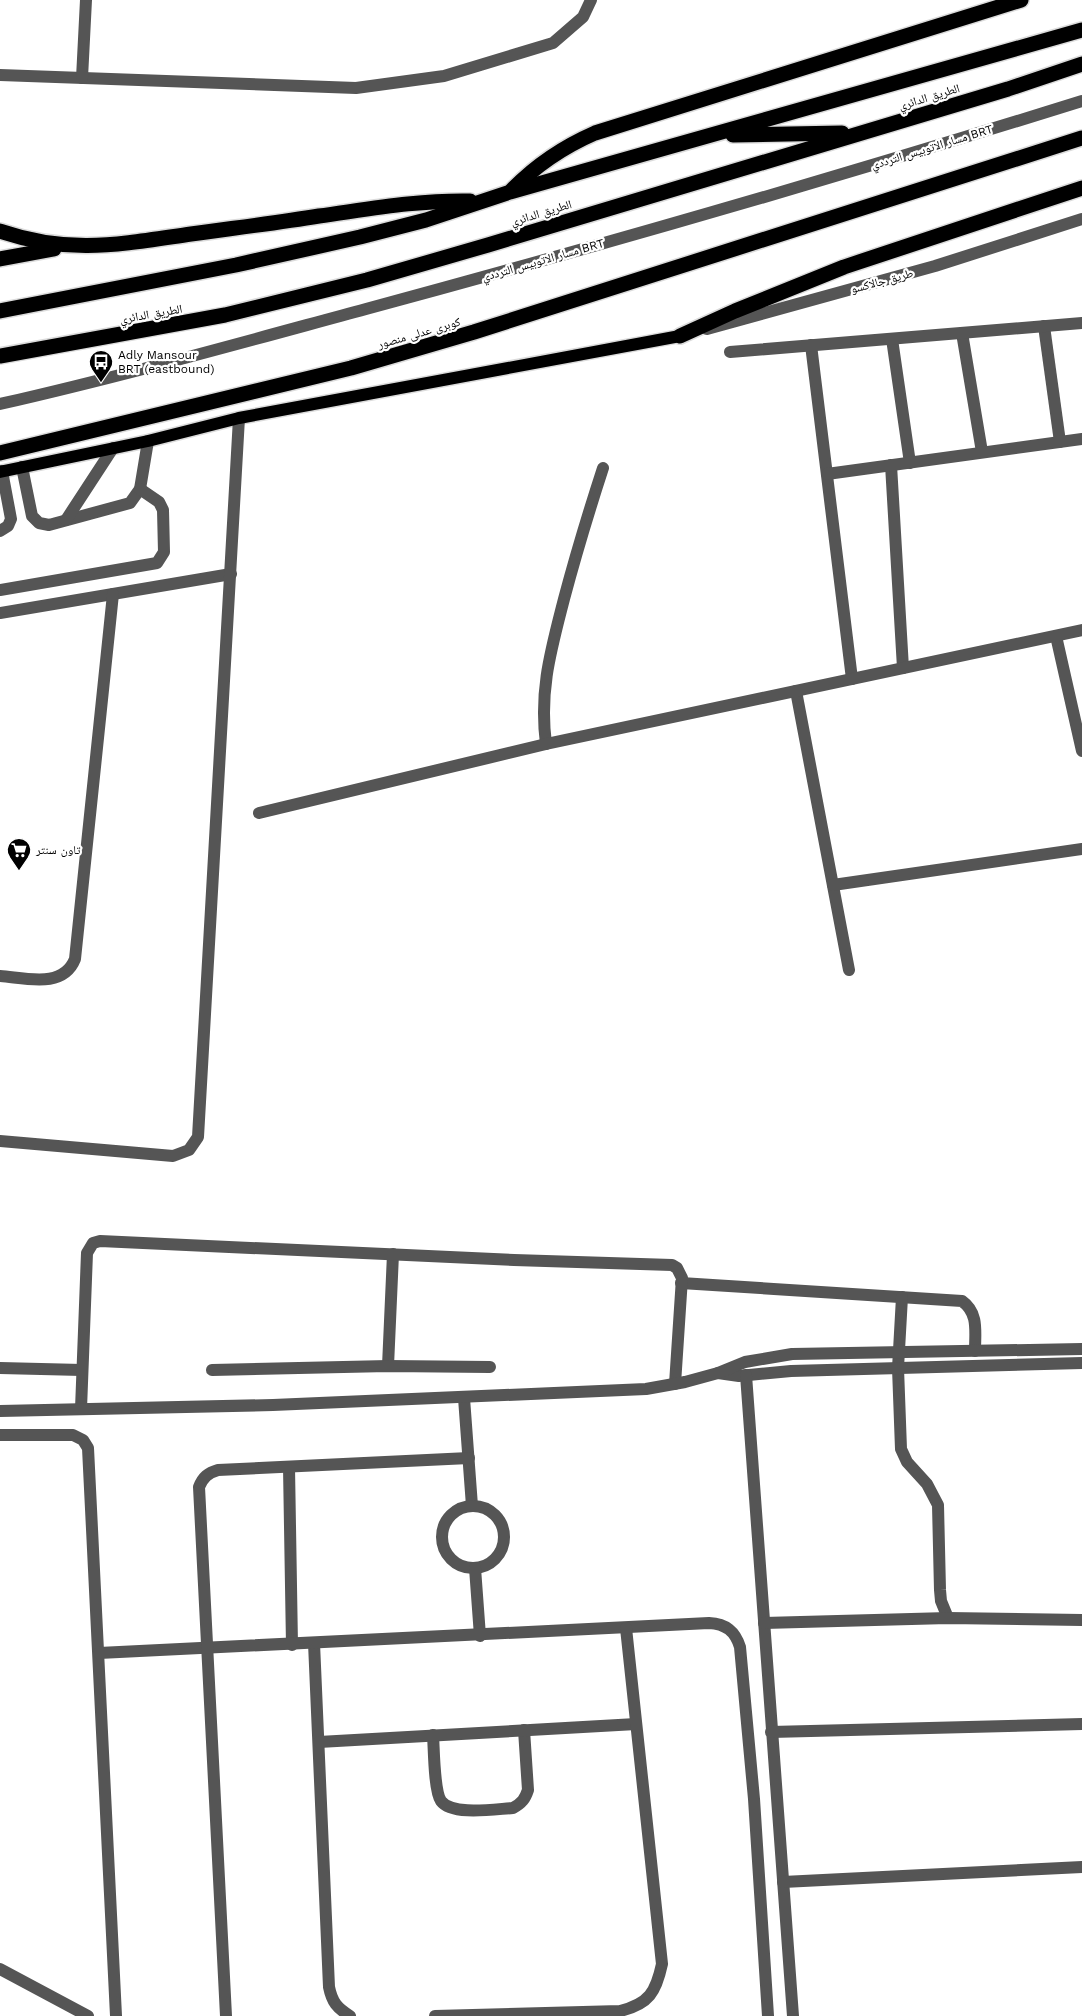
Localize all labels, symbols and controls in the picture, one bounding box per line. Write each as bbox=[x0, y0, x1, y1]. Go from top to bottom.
street label: الطريق الدائري bbox=[897, 81, 962, 116]
street label: مسار الاتوبيس الترددي BRT bbox=[869, 122, 996, 175]
street label: الطريق الدائري bbox=[509, 197, 574, 232]
street label: مسار الاتوبيس الترددي BRT bbox=[480, 236, 607, 287]
street label: طريق جالاكسو bbox=[849, 266, 915, 296]
street label: الطريق الدائري bbox=[119, 302, 184, 329]
street label: كوبرى عدلى منصور bbox=[375, 314, 462, 352]
place label: Adly Mansour BRT (eastbound) bbox=[118, 348, 215, 376]
bus stop icon: Adly Mansour BRT (eastbound) bbox=[88, 349, 114, 383]
supermarket icon: تاون سنتر bbox=[6, 837, 32, 871]
place label: تاون سنتر bbox=[35, 843, 81, 857]

